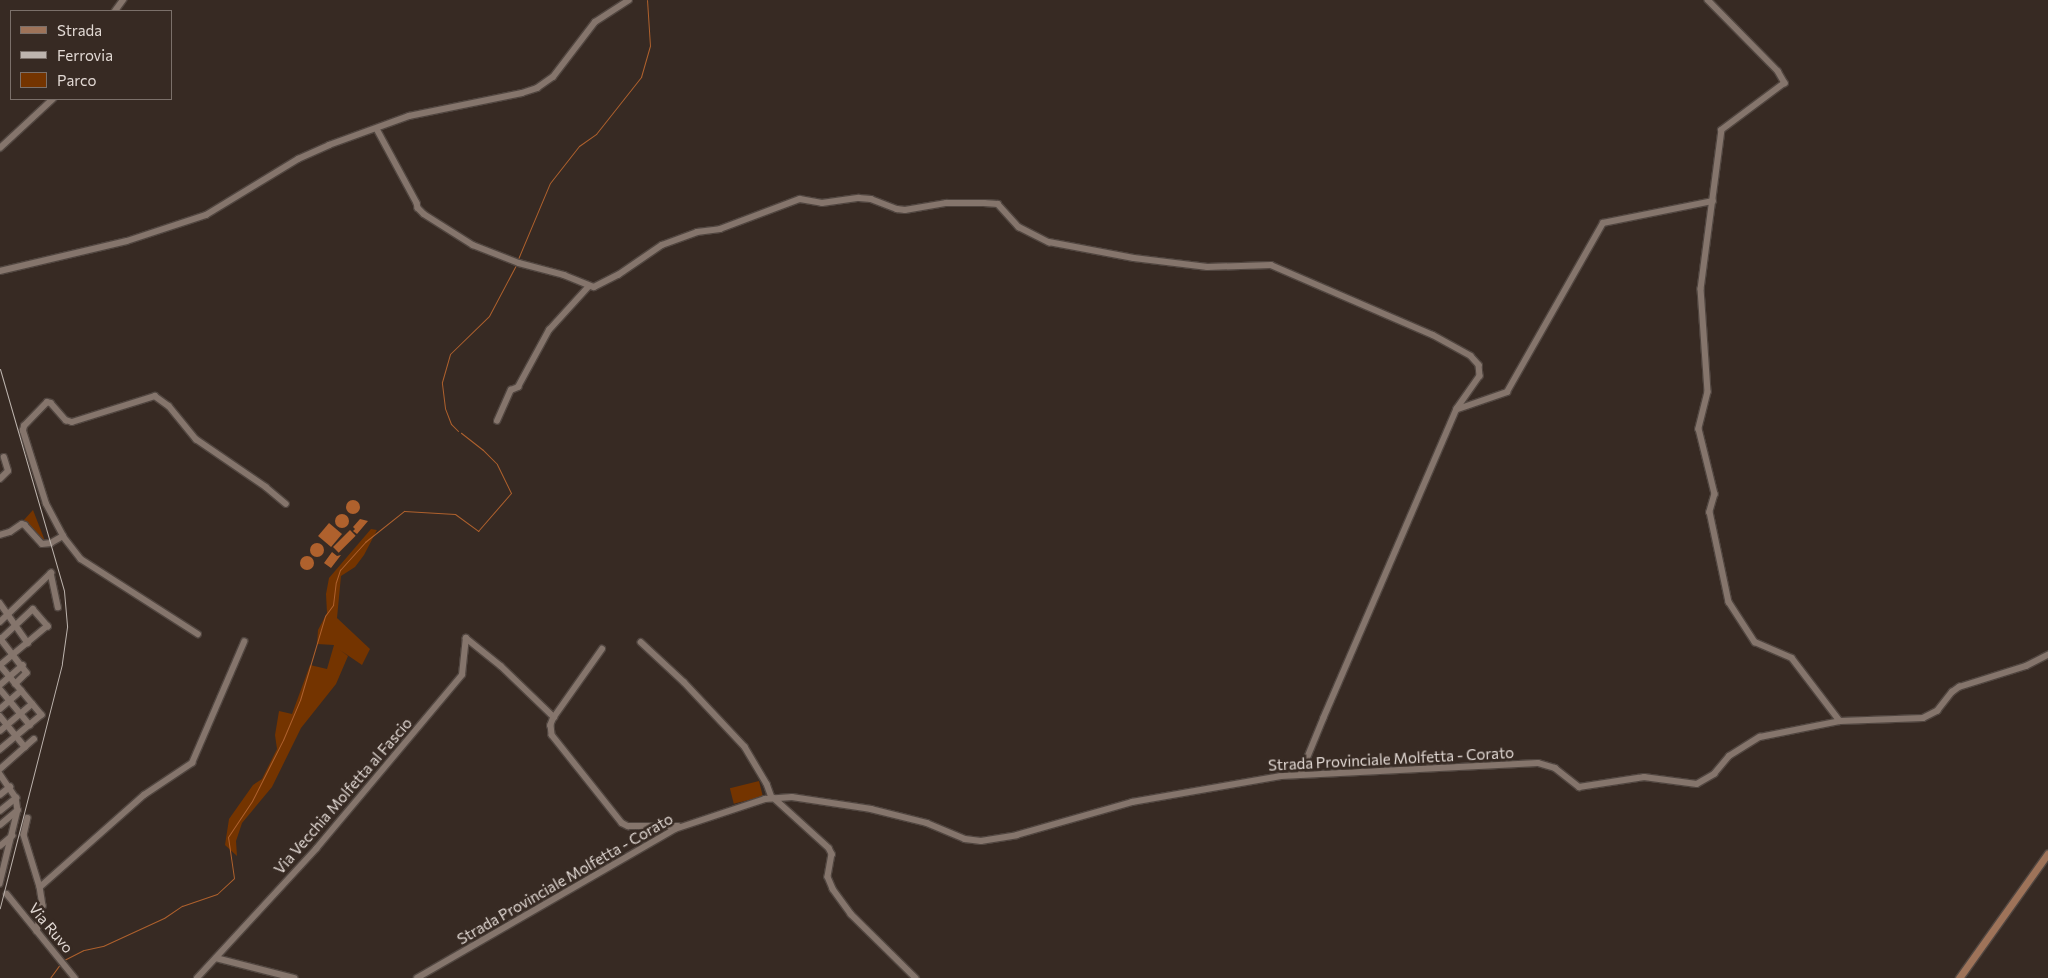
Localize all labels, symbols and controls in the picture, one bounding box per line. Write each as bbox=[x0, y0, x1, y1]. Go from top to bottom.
legend bbox=[10, 10, 172, 100]
text: Strada bbox=[57, 21, 102, 39]
text: Ferrovia bbox=[57, 46, 113, 64]
text: Parco bbox=[57, 71, 96, 89]
street label: Via Vecchia Molfetta al Fascio bbox=[270, 714, 416, 878]
street label: Strada Provinciale Molfetta - Corato bbox=[1268, 744, 1514, 774]
street label: Strada Provinciale Molfetta - Corato bbox=[454, 810, 676, 948]
street label: Via Ruvo bbox=[25, 899, 77, 957]

